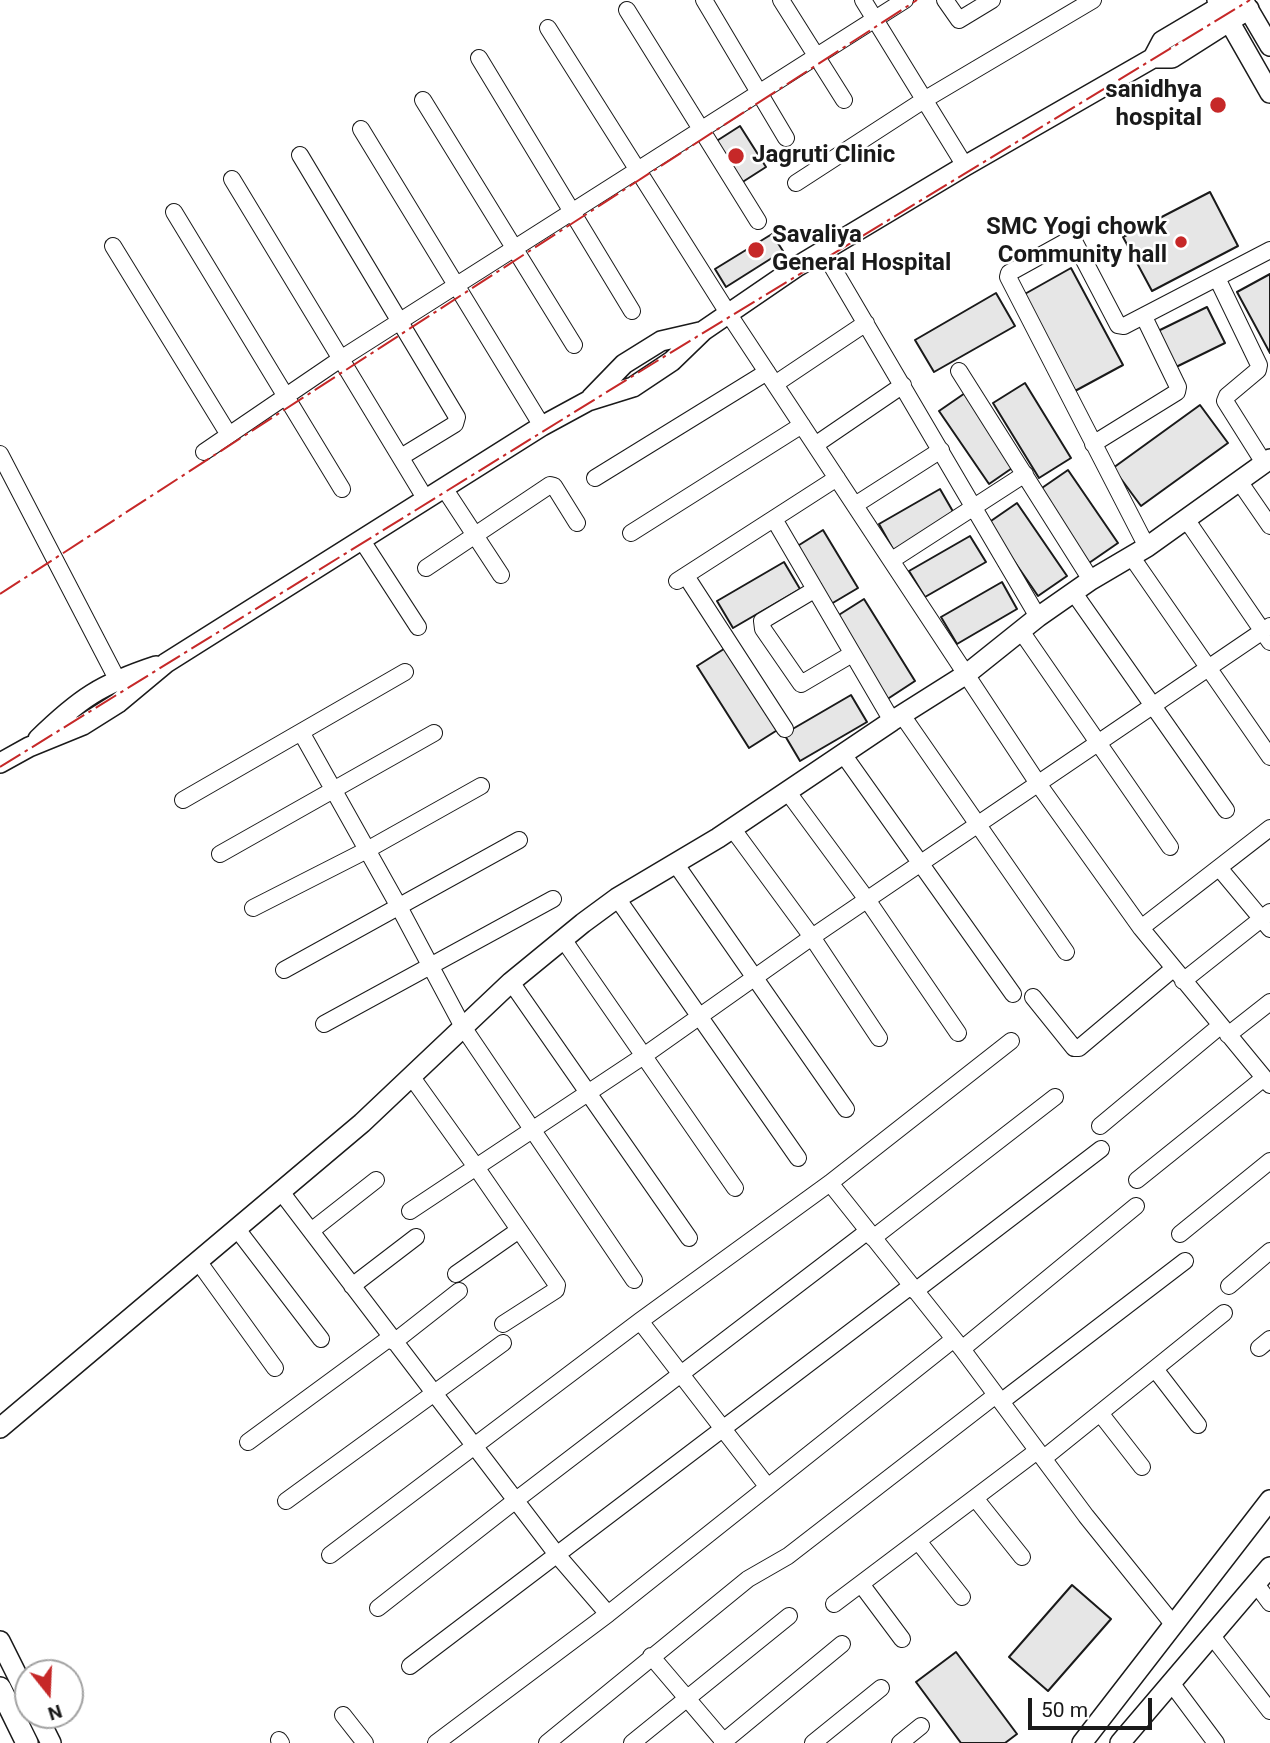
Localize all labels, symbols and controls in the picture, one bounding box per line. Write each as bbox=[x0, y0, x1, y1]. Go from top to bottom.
place label: sanidhya hospital bbox=[1105, 77, 1202, 133]
marker: sanidhya hospital bbox=[1208, 95, 1228, 115]
place label: Jagruti Clinic bbox=[752, 142, 895, 170]
marker: Jagruti Clinic bbox=[726, 146, 746, 166]
place label: SMC Yogi chowk Community hall bbox=[986, 214, 1167, 270]
place label: Savaliya General Hospital bbox=[772, 222, 951, 278]
marker: SMC Yogi chowk Community hall bbox=[1173, 234, 1189, 250]
marker: Savaliya General Hospital bbox=[746, 240, 766, 260]
north arrow bbox=[14, 1659, 84, 1729]
scale bar bbox=[1032, 1684, 1156, 1728]
text: 50 m bbox=[1041, 1698, 1088, 1722]
text: N bbox=[45, 1700, 65, 1726]

